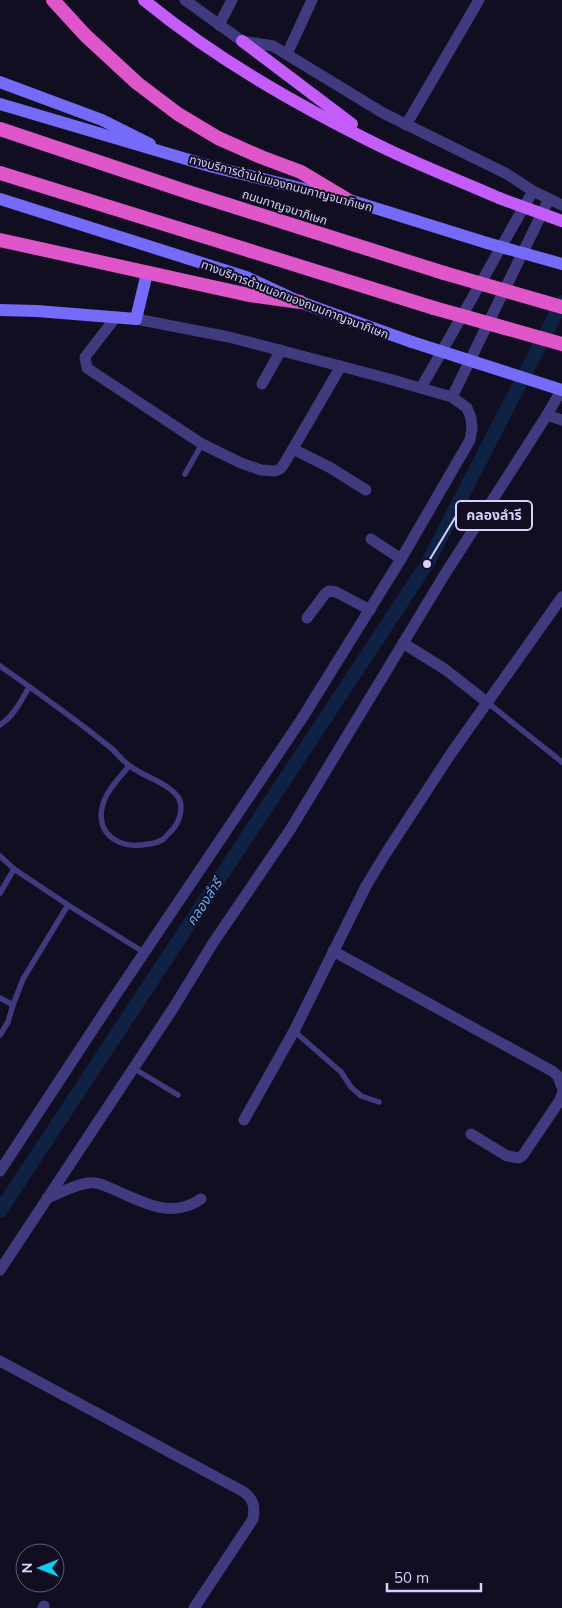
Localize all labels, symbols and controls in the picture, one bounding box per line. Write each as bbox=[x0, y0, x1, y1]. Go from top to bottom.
street label: ทางบริการด้านในของถนนกาญจนาภิเษก bbox=[188, 152, 374, 214]
street label: ถนนกาญจนาภิเษก bbox=[240, 186, 330, 228]
street label: ทางบริการด้านนอกของถนนกาญจนาภิเษก bbox=[199, 256, 391, 342]
callout: คลองลำรี bbox=[456, 501, 532, 530]
text: คลองลำรี bbox=[466, 506, 522, 524]
water label: คลองลำรี bbox=[182, 873, 227, 929]
north arrow bbox=[15, 1543, 65, 1593]
scale bar bbox=[387, 1560, 481, 1592]
text: N bbox=[18, 1563, 36, 1573]
text: 50 m bbox=[394, 1568, 429, 1587]

